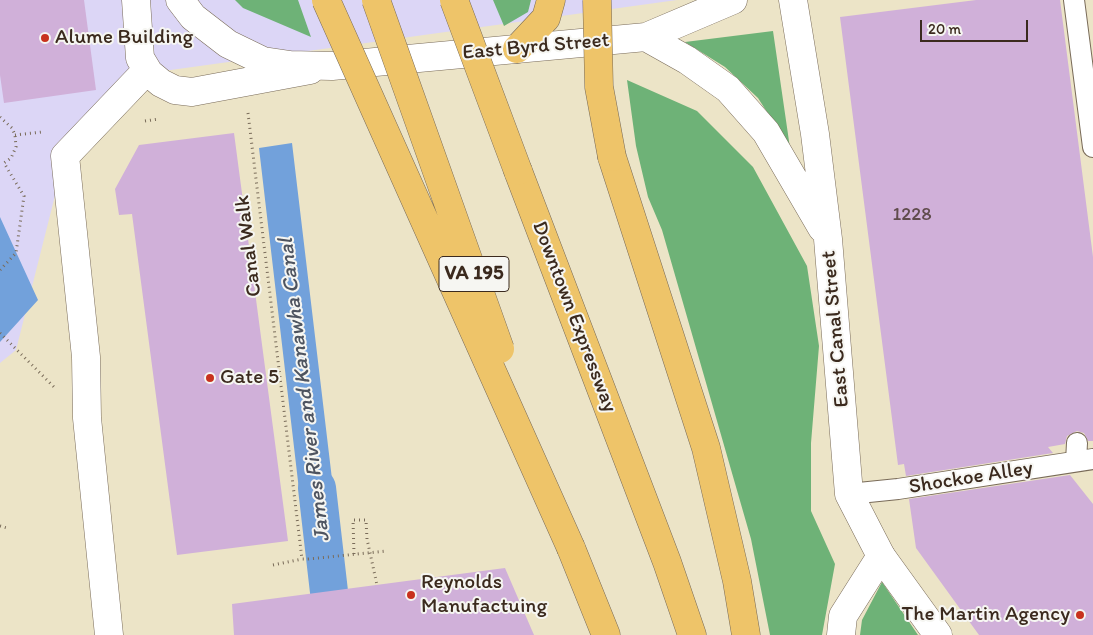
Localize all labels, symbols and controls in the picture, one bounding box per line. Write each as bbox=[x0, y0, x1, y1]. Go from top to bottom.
scale bar bbox=[923, 10, 1030, 42]
text: 20 m bbox=[928, 20, 961, 38]
place label: Alume Building bbox=[55, 25, 193, 51]
street label: East Byrd Street bbox=[462, 28, 610, 66]
marker: Alume Building bbox=[39, 32, 51, 44]
street label: Canal Walk bbox=[230, 194, 268, 298]
house number: 1228 bbox=[892, 204, 932, 226]
street label: Downtown Expressway bbox=[526, 218, 622, 416]
water label: James River and Kanawha Canal bbox=[273, 237, 337, 543]
street label: East Canal Street bbox=[817, 250, 855, 408]
road number: VA 195 bbox=[439, 256, 509, 292]
place label: Gate 5 bbox=[220, 365, 279, 391]
marker: Gate 5 bbox=[204, 372, 216, 384]
street label: Shockoe Alley bbox=[907, 456, 1035, 500]
place label: Reynolds Manufactuing bbox=[421, 570, 547, 620]
marker: Reynolds Manufactuing bbox=[405, 589, 417, 601]
place label: The Martin Agency bbox=[901, 602, 1070, 628]
marker: The Martin Agency bbox=[1074, 609, 1086, 621]

